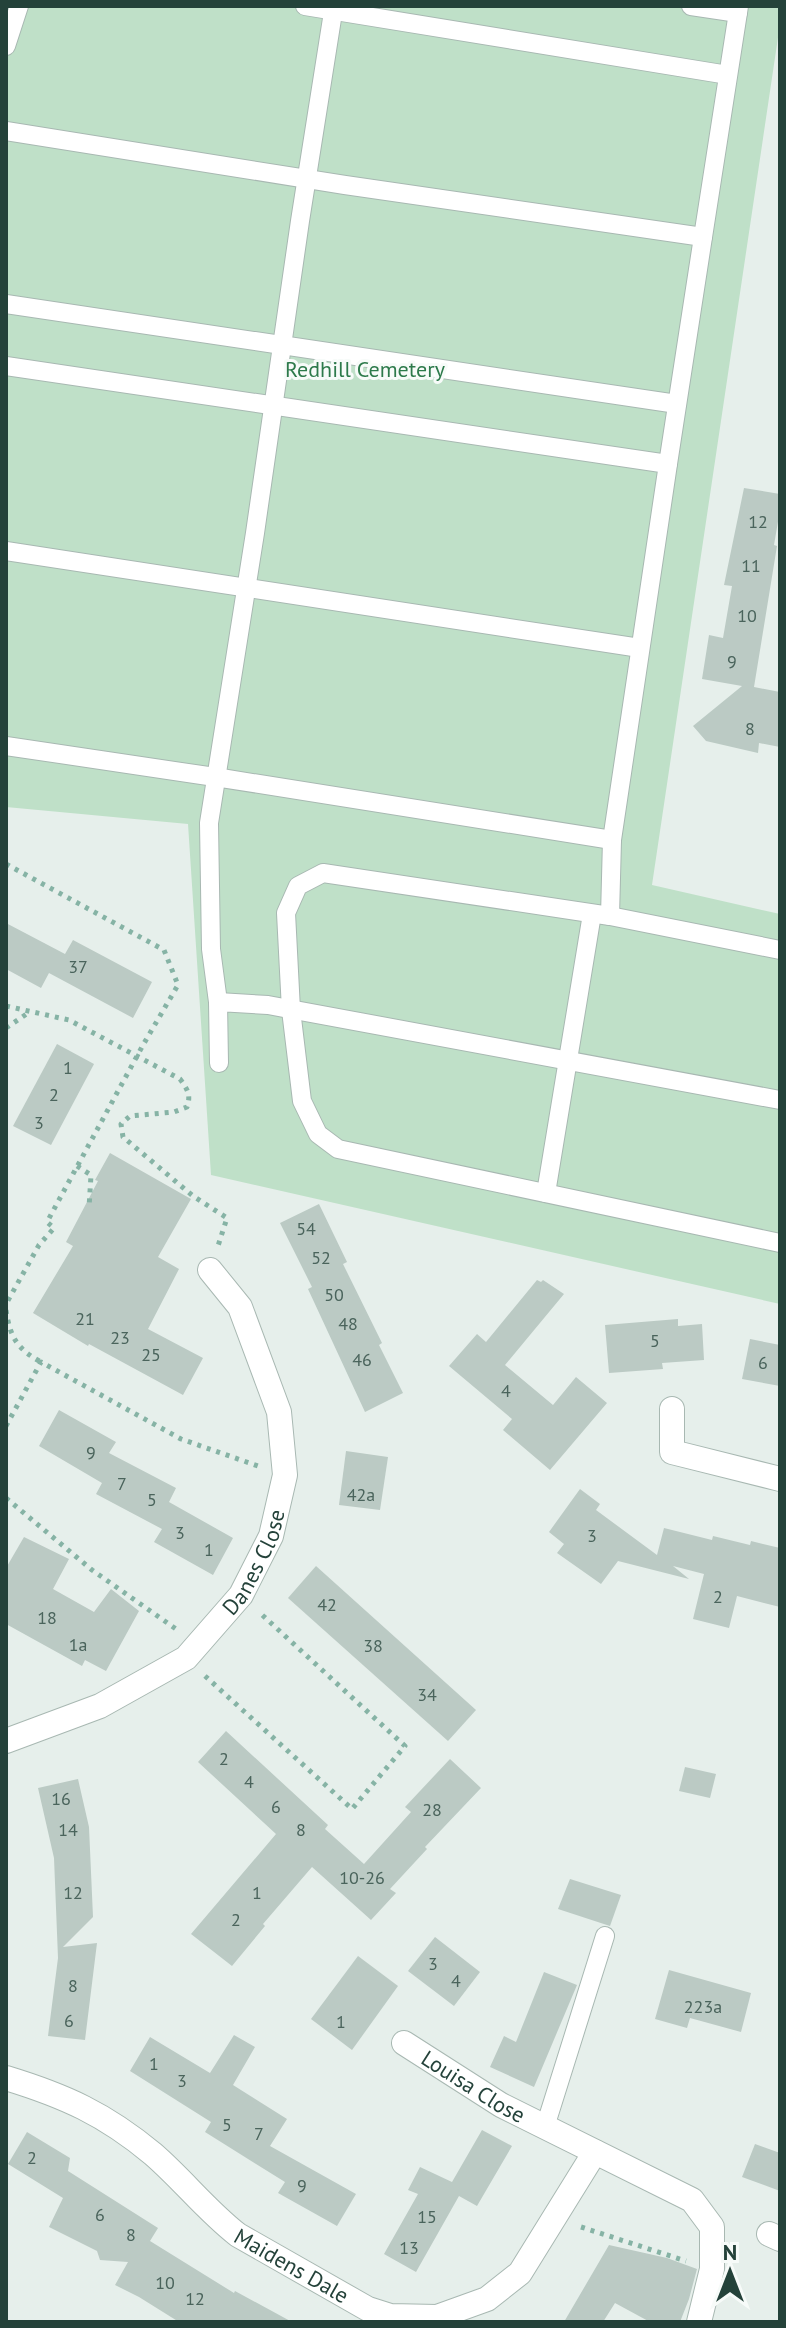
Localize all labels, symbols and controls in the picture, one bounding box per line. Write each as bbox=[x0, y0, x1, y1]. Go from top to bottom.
park label: Redhill Cemetery bbox=[285, 355, 446, 383]
house number: 12 bbox=[748, 510, 768, 533]
house number: 11 bbox=[741, 554, 761, 577]
house number: 10 bbox=[737, 604, 757, 627]
house number: 9 bbox=[727, 650, 737, 673]
house number: 8 bbox=[745, 717, 755, 740]
house number: 37 bbox=[68, 955, 88, 978]
house number: 1 bbox=[63, 1056, 73, 1079]
house number: 2 bbox=[49, 1083, 59, 1106]
house number: 3 bbox=[34, 1111, 44, 1134]
house number: 54 bbox=[296, 1217, 316, 1240]
house number: 52 bbox=[311, 1246, 331, 1269]
house number: 50 bbox=[324, 1283, 344, 1306]
house number: 21 bbox=[75, 1307, 95, 1330]
house number: 48 bbox=[338, 1312, 358, 1335]
house number: 23 bbox=[110, 1326, 130, 1349]
house number: 5 bbox=[650, 1329, 660, 1352]
house number: 25 bbox=[141, 1343, 161, 1366]
house number: 46 bbox=[352, 1348, 372, 1371]
house number: 6 bbox=[758, 1351, 768, 1374]
house number: 4 bbox=[501, 1379, 511, 1402]
house number: 9 bbox=[86, 1441, 96, 1464]
house number: 7 bbox=[117, 1472, 127, 1495]
house number: 42a bbox=[347, 1483, 375, 1506]
house number: 5 bbox=[147, 1488, 157, 1511]
street label: Danes Close bbox=[216, 1507, 291, 1621]
house number: 3 bbox=[175, 1521, 185, 1544]
house number: 3 bbox=[587, 1524, 597, 1547]
house number: 1 bbox=[204, 1538, 214, 1561]
house number: 2 bbox=[713, 1585, 723, 1608]
house number: 42 bbox=[317, 1593, 337, 1616]
house number: 18 bbox=[37, 1606, 57, 1629]
house number: 1a bbox=[69, 1633, 87, 1656]
house number: 38 bbox=[363, 1634, 383, 1657]
house number: 34 bbox=[417, 1683, 437, 1706]
house number: 2 bbox=[219, 1747, 229, 1770]
house number: 4 bbox=[244, 1770, 254, 1793]
house number: 16 bbox=[51, 1787, 71, 1810]
house number: 6 bbox=[271, 1795, 281, 1818]
house number: 28 bbox=[422, 1798, 442, 1821]
house number: 14 bbox=[58, 1818, 78, 1841]
house number: 8 bbox=[296, 1818, 306, 1841]
house number: 10-26 bbox=[339, 1866, 385, 1889]
house number: 12 bbox=[63, 1881, 83, 1904]
house number: 1 bbox=[252, 1881, 262, 1904]
house number: 2 bbox=[231, 1908, 241, 1931]
house number: 3 bbox=[428, 1952, 438, 1975]
house number: 4 bbox=[451, 1969, 461, 1992]
house number: 8 bbox=[68, 1974, 78, 1997]
house number: 223a bbox=[684, 1995, 722, 2018]
house number: 6 bbox=[64, 2009, 74, 2032]
house number: 1 bbox=[336, 2010, 346, 2033]
street label: Louisa Close bbox=[416, 2044, 530, 2129]
house number: 1 bbox=[149, 2052, 159, 2075]
house number: 3 bbox=[177, 2069, 187, 2092]
house number: 5 bbox=[222, 2113, 232, 2136]
house number: 7 bbox=[254, 2122, 264, 2145]
house number: 2 bbox=[27, 2146, 37, 2169]
house number: 9 bbox=[297, 2174, 307, 2197]
house number: 6 bbox=[95, 2203, 105, 2226]
house number: 15 bbox=[417, 2205, 437, 2228]
street label: Maidens Dale bbox=[229, 2222, 354, 2309]
house number: 8 bbox=[126, 2223, 136, 2246]
north arrow bbox=[690, 2232, 770, 2312]
house number: 13 bbox=[399, 2236, 419, 2259]
text: N bbox=[723, 2238, 737, 2266]
house number: 10 bbox=[155, 2271, 175, 2294]
house number: 12 bbox=[185, 2287, 205, 2310]

